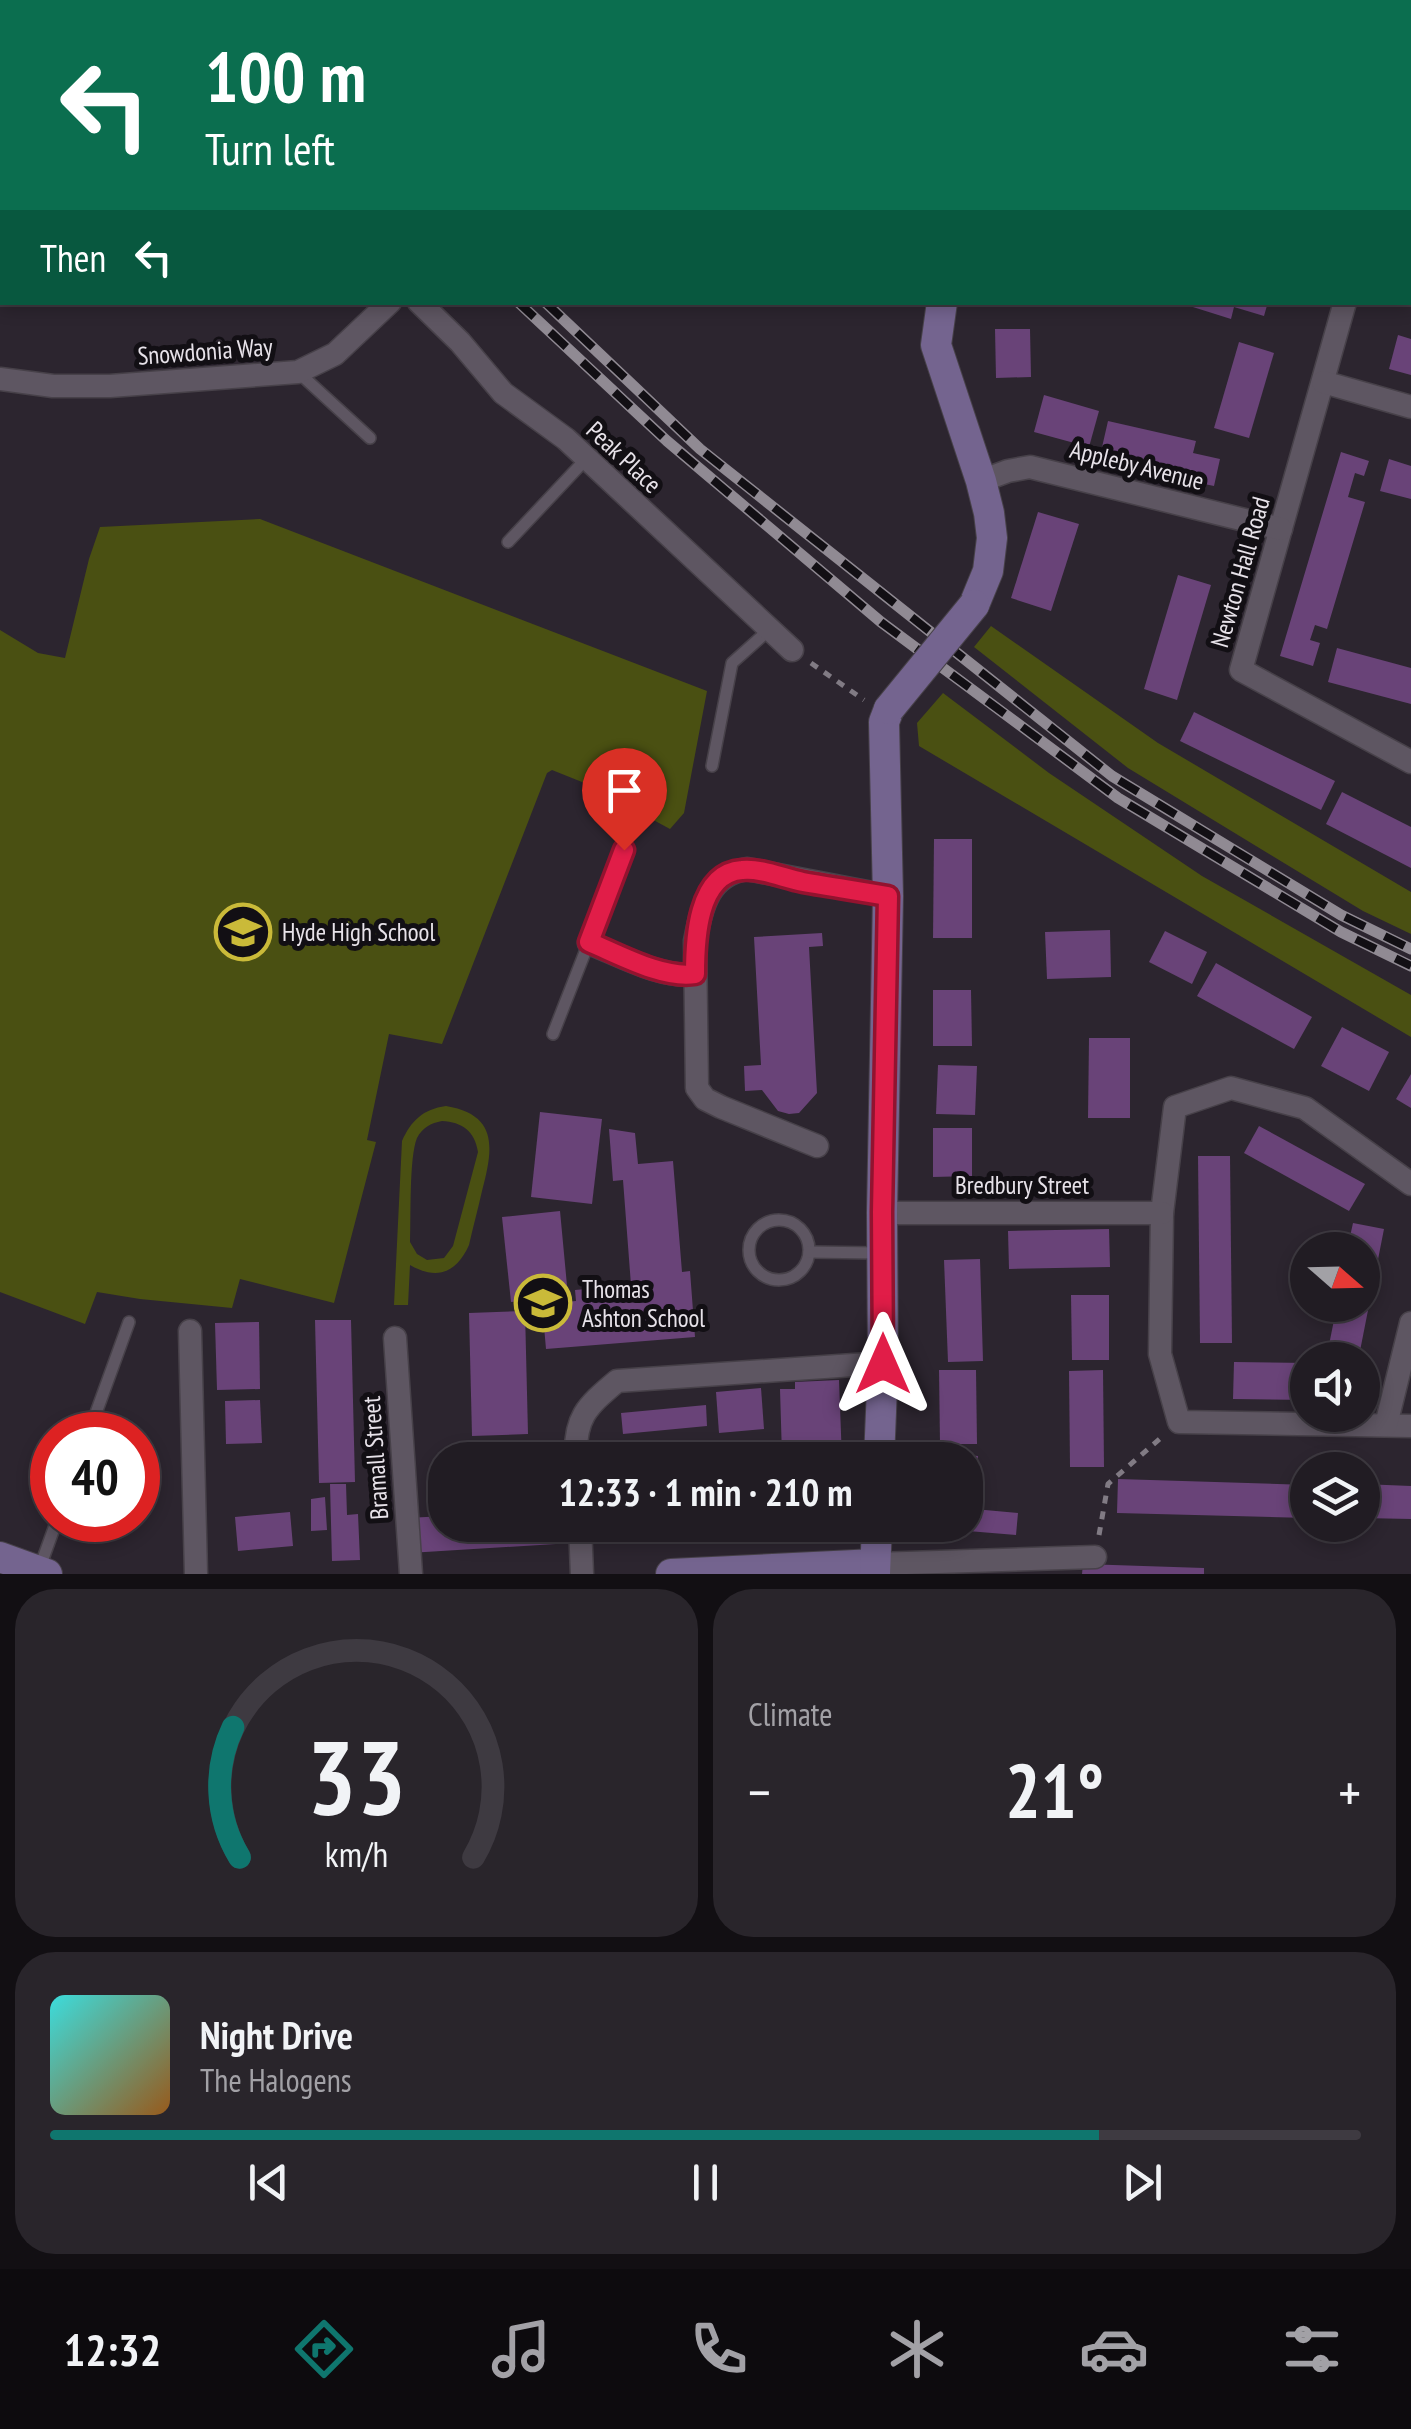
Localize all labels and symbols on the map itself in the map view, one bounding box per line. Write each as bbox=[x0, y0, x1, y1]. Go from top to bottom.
street label: Snowdonia Way bbox=[136, 330, 274, 372]
street label: Peak Place bbox=[580, 414, 668, 500]
street label: Appleby Avenue bbox=[1067, 433, 1207, 497]
street label: Newton Hall Road bbox=[1203, 493, 1277, 651]
pin bbox=[582, 748, 667, 851]
school or university icon: Hyde High School bbox=[213, 902, 273, 962]
place label: Hyde High School bbox=[282, 916, 435, 948]
street label: Bredbury Street bbox=[955, 1169, 1089, 1201]
north arrow bbox=[1290, 1232, 1380, 1322]
school or university icon: Thomas Ashton School bbox=[513, 1273, 573, 1333]
place label: Thomas Ashton School bbox=[582, 1273, 705, 1334]
position arrow bbox=[831, 1312, 935, 1416]
street label: Bramall Street bbox=[355, 1395, 395, 1521]
speed limit sign: 40 bbox=[30, 1412, 160, 1542]

